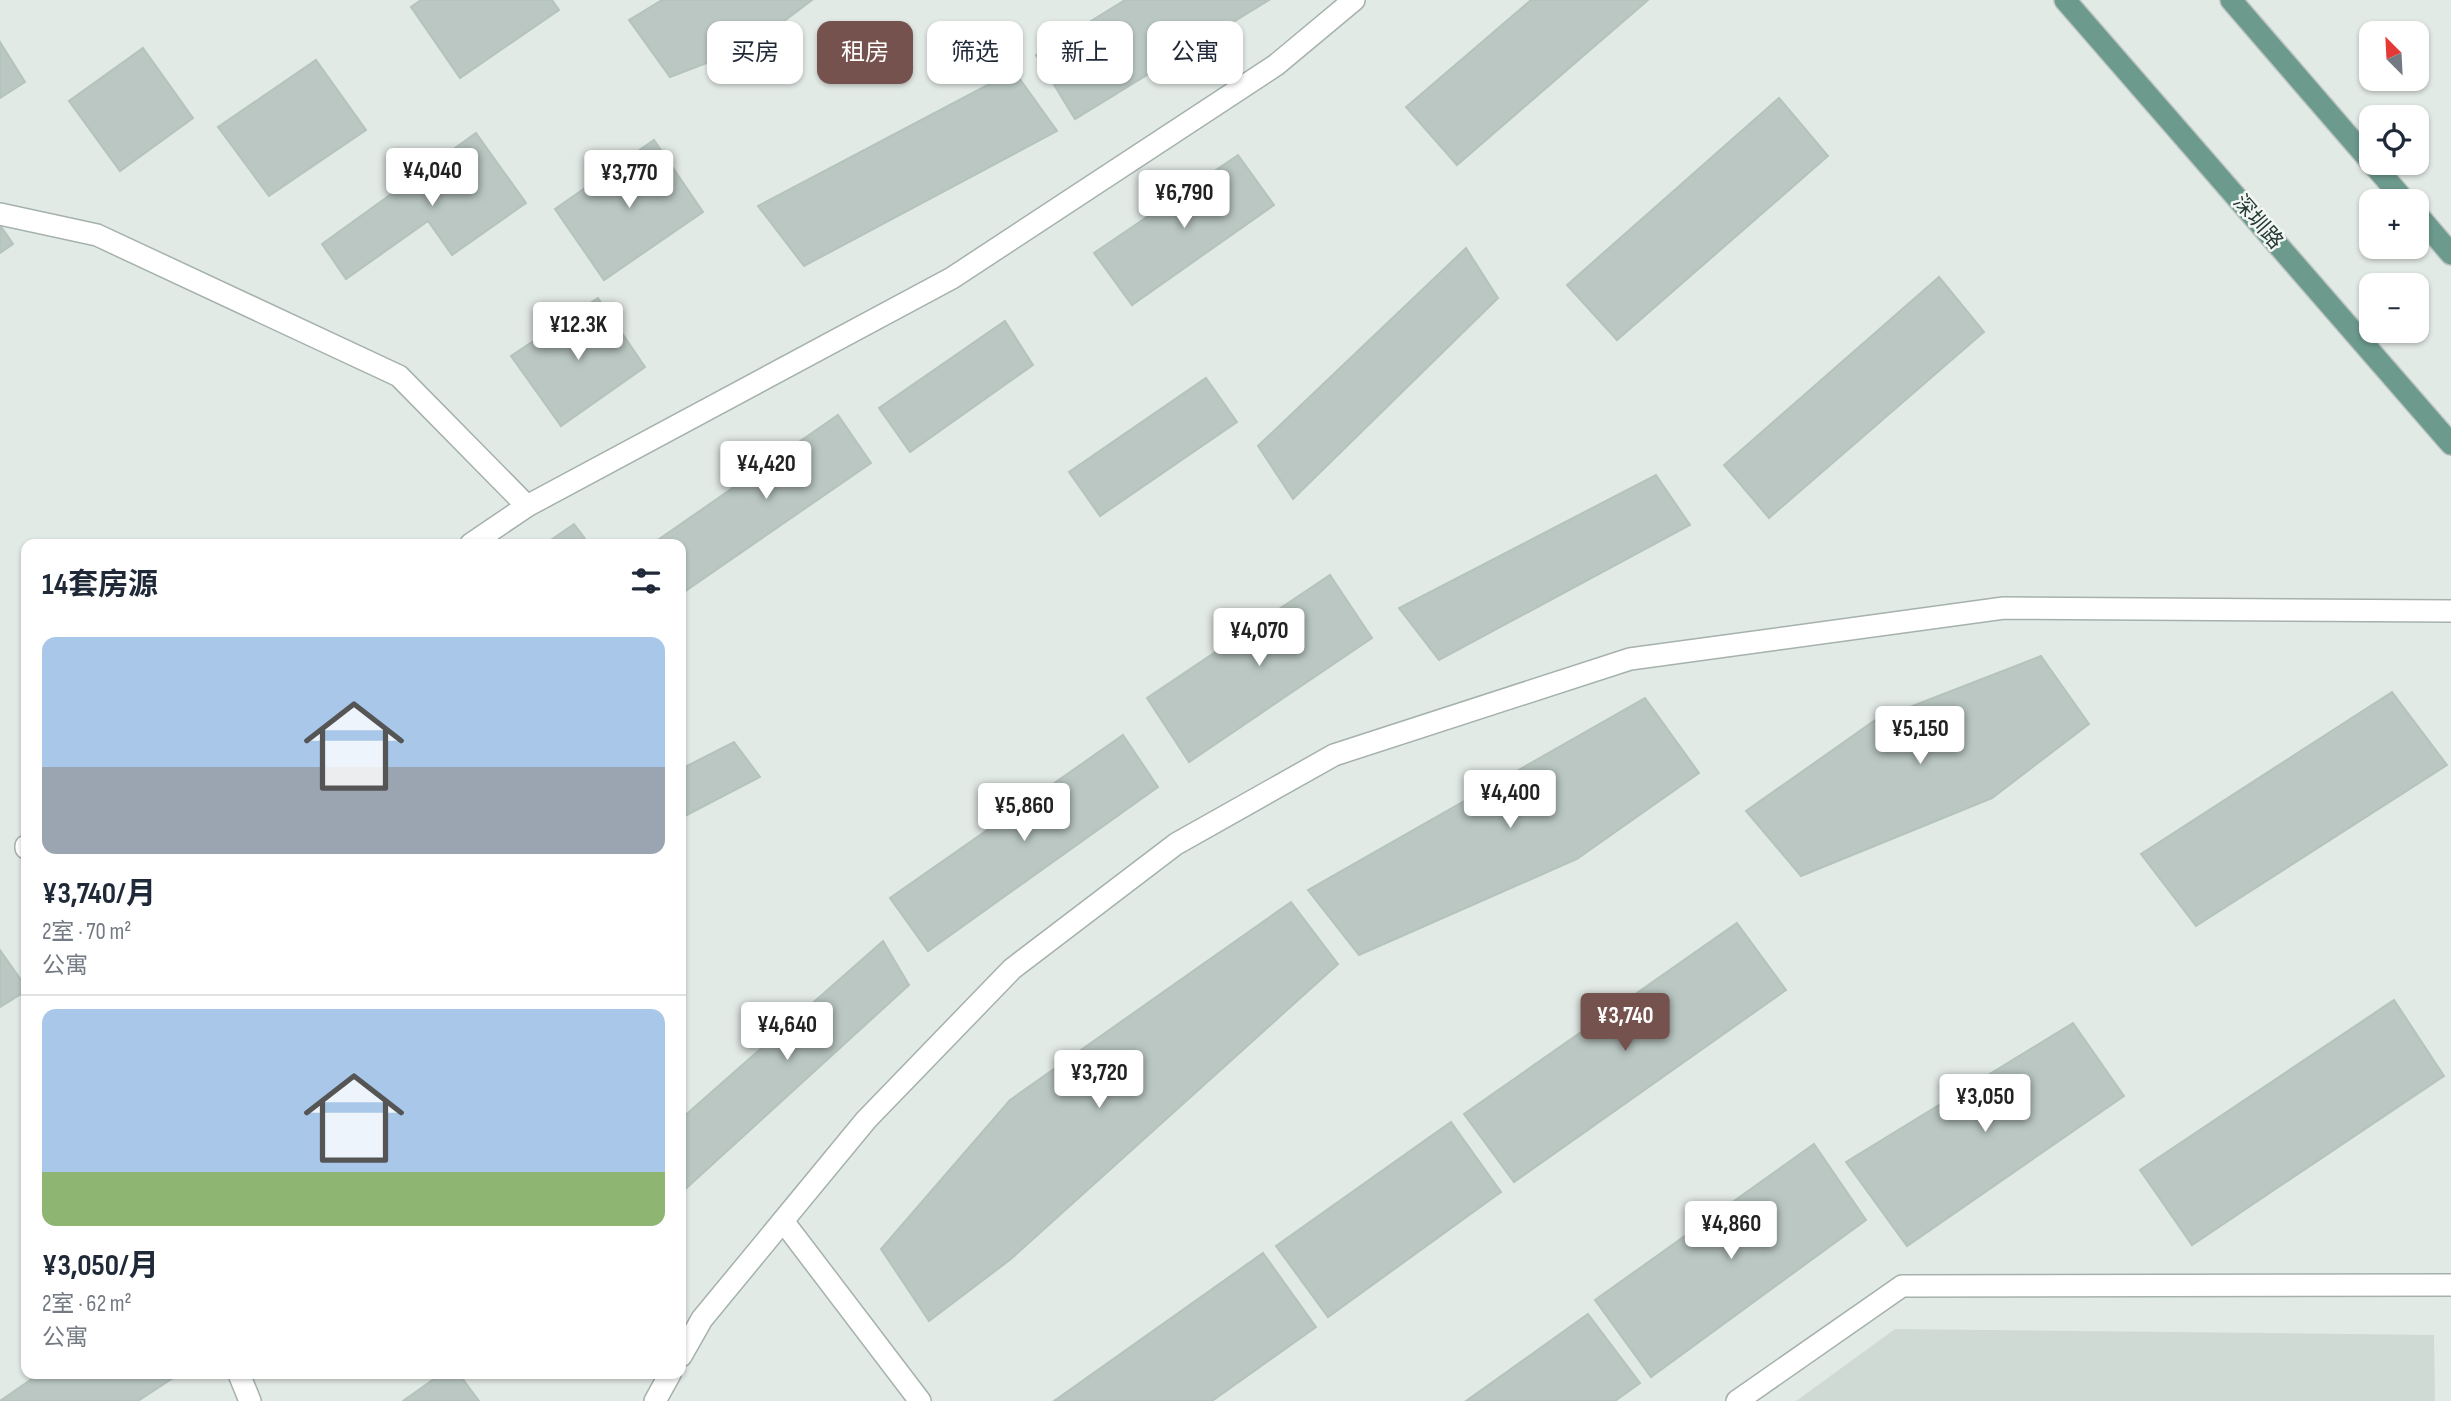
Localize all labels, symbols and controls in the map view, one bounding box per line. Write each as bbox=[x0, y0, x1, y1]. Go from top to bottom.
chip: 买房 bbox=[707, 21, 803, 84]
chip: 租房 bbox=[817, 21, 913, 84]
chip: 筛选 bbox=[927, 21, 1023, 84]
chip: 新上 bbox=[1037, 21, 1133, 84]
chip: 公寓 bbox=[1147, 21, 1243, 84]
north arrow bbox=[2359, 21, 2429, 91]
map controls bbox=[2359, 21, 2429, 343]
button: locate bbox=[2359, 105, 2429, 175]
pin: ¥4,040 bbox=[375, 148, 489, 208]
pin: ¥3,770 bbox=[572, 150, 686, 210]
text: ¥4,040 bbox=[402, 157, 462, 185]
text: ¥3,770 bbox=[600, 159, 658, 187]
pin: ¥6,790 bbox=[1127, 170, 1241, 230]
text: ¥6,790 bbox=[1155, 179, 1213, 207]
button: + bbox=[2359, 189, 2429, 259]
street label: 深圳路 bbox=[2228, 190, 2288, 254]
button: − bbox=[2359, 273, 2429, 343]
pin: ¥12.3K bbox=[521, 302, 635, 362]
text: ¥12.3K bbox=[549, 311, 607, 339]
pin: ¥4,420 bbox=[709, 442, 823, 501]
text: ¥4,420 bbox=[736, 450, 796, 478]
icon: filters bbox=[627, 562, 665, 600]
text: 14套房源 bbox=[42, 567, 158, 603]
pin: ¥4,070 bbox=[1202, 608, 1316, 668]
text: ¥4,070 bbox=[1229, 617, 1289, 645]
icon: home bbox=[291, 683, 417, 809]
pin: ¥5,150 bbox=[1863, 706, 1977, 766]
text: ¥5,150 bbox=[1891, 715, 1949, 743]
pin: ¥4,400 bbox=[1453, 770, 1567, 830]
text: ¥4,400 bbox=[1480, 779, 1540, 807]
pin: ¥5,860 bbox=[967, 784, 1081, 843]
text: ¥5,860 bbox=[994, 792, 1054, 820]
text: ¥3,740/月 bbox=[42, 876, 156, 912]
text: 2室 · 70 m² bbox=[42, 918, 131, 946]
text: 公寓 bbox=[42, 952, 88, 980]
pin: ¥3,740 bbox=[1568, 993, 1682, 1053]
pin: ¥4,640 bbox=[730, 1002, 844, 1062]
text: ¥3,740 bbox=[1597, 1002, 1653, 1030]
text: ¥4,640 bbox=[757, 1011, 817, 1039]
pin: ¥3,720 bbox=[1042, 1050, 1156, 1110]
icon: home bbox=[291, 1055, 417, 1181]
text: ¥3,720 bbox=[1070, 1059, 1128, 1087]
pin: ¥3,050 bbox=[1928, 1074, 2042, 1134]
text: ¥3,050 bbox=[1955, 1083, 2015, 1111]
pin: ¥4,860 bbox=[1674, 1202, 1788, 1261]
text: ¥4,860 bbox=[1701, 1210, 1761, 1238]
text: ¥3,050/月 bbox=[42, 1248, 159, 1284]
text: 2室 · 62 m² bbox=[42, 1290, 132, 1318]
text: 公寓 bbox=[42, 1324, 88, 1352]

